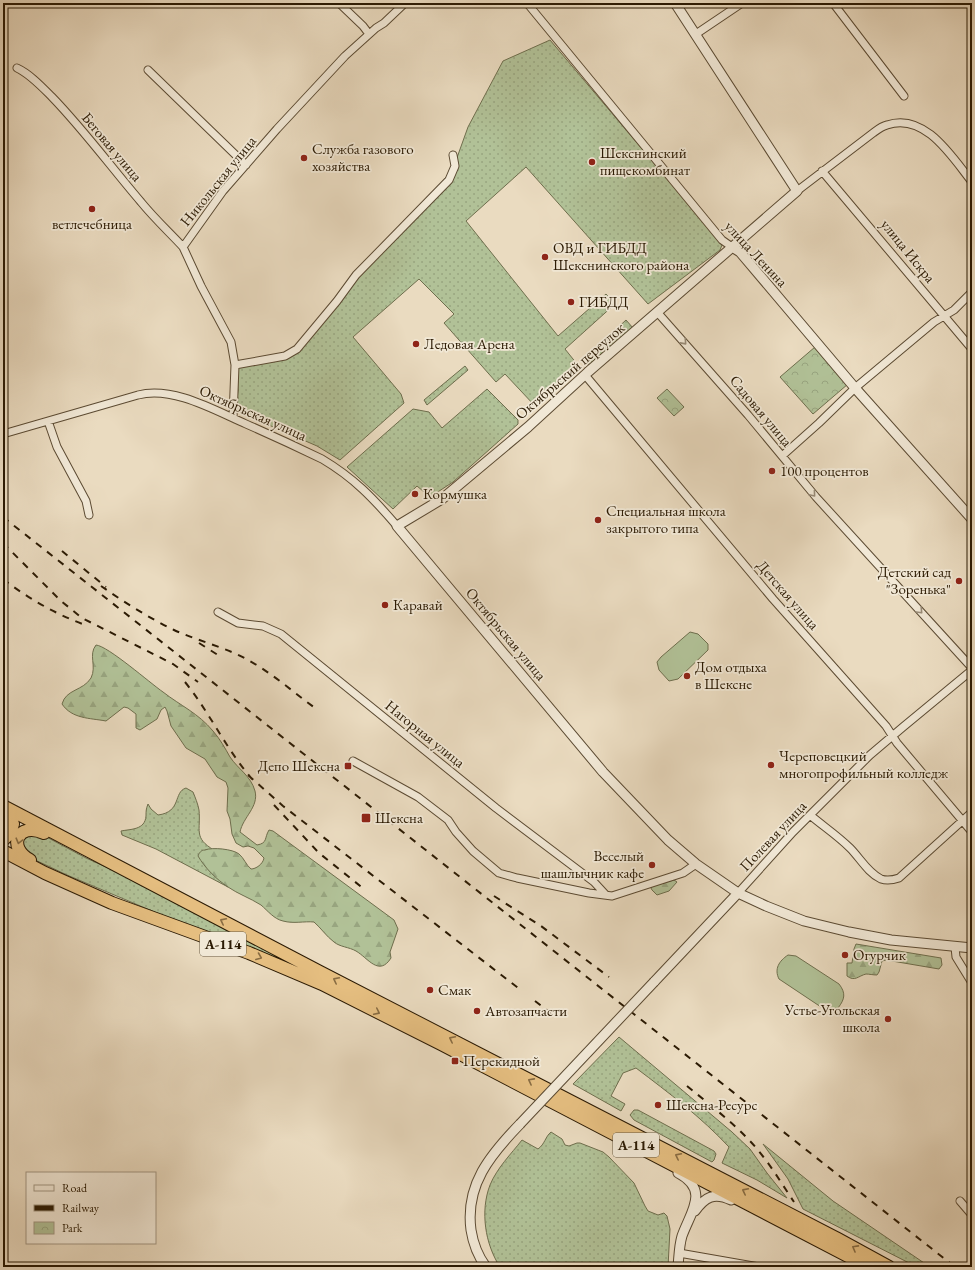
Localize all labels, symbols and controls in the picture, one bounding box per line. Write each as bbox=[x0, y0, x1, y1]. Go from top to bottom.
street label: Беговая улица bbox=[78, 108, 147, 185]
street label: Никольская улица bbox=[175, 132, 260, 230]
place label: Служба газового хозяйства bbox=[312, 139, 414, 175]
place label: Шекснинский пищекомбинат bbox=[600, 143, 690, 179]
marker: Служба газового хозяйства bbox=[299, 153, 309, 163]
marker: Шекснинский пищекомбинат bbox=[587, 157, 597, 167]
marker: ветлечебница bbox=[87, 204, 97, 214]
place label: ветлечебница bbox=[52, 214, 132, 233]
street label: улица Искра bbox=[877, 215, 940, 286]
street label: улица Ленина bbox=[721, 216, 792, 291]
place label: ОВД и ГИБДД Шекснинского района bbox=[553, 238, 689, 274]
marker: ОВД и ГИБДД Шекснинского района bbox=[540, 252, 550, 262]
place label: ГИБДД bbox=[579, 292, 628, 311]
marker: ГИБДД bbox=[566, 297, 576, 307]
street label: Октябрьский переулок bbox=[511, 318, 628, 423]
place label: Ледовая Арена bbox=[424, 334, 515, 353]
one-way arrow bbox=[679, 337, 686, 344]
marker: Ледовая Арена bbox=[411, 339, 421, 349]
street label: Садовая улица bbox=[726, 371, 797, 450]
street label: Октябрьская улица bbox=[197, 380, 310, 445]
place label: 100 процентов bbox=[780, 461, 869, 480]
marker: 100 процентов bbox=[767, 466, 777, 476]
place label: Кормушка bbox=[423, 484, 487, 503]
marker: Кормушка bbox=[410, 489, 420, 499]
one-way arrow bbox=[809, 490, 816, 497]
place label: Специальная школа закрытого типа bbox=[606, 501, 726, 537]
marker: Специальная школа закрытого типа bbox=[593, 515, 603, 525]
street label: Детская улица bbox=[753, 556, 824, 633]
place label: Детский сад "Зоренька" bbox=[878, 562, 951, 598]
marker: Детский сад "Зоренька" bbox=[954, 576, 964, 586]
street label: Октябрьская улица bbox=[462, 583, 551, 684]
place label: Каравай bbox=[393, 595, 443, 614]
marker: Каравай bbox=[380, 600, 390, 610]
one-way arrow bbox=[915, 606, 923, 614]
place label: Дом отдыха в Шекснe bbox=[695, 657, 767, 693]
marker: Дом отдыха в Шекснe bbox=[682, 671, 692, 681]
street label: Нагорная улица bbox=[382, 696, 469, 772]
place label: Череповецкий многопрофильный колледж bbox=[779, 746, 949, 782]
place label: Депо Шексна bbox=[258, 756, 340, 775]
marker: Череповецкий многопрофильный колледж bbox=[766, 760, 776, 770]
marker: Депо Шексна bbox=[343, 761, 353, 771]
street label: Полевая улица bbox=[735, 796, 810, 875]
place label: Шексна bbox=[375, 808, 423, 827]
marker: Шексна bbox=[360, 812, 372, 824]
one-way arrow bbox=[16, 837, 24, 844]
place label: Веселый шашлычник кафе bbox=[541, 846, 644, 882]
marker: Веселый шашлычник кафе bbox=[647, 860, 657, 870]
one-way arrow bbox=[220, 918, 228, 926]
road number: А-114 bbox=[200, 932, 246, 956]
place label: Огурчик bbox=[853, 945, 906, 964]
marker: Огурчик bbox=[840, 950, 850, 960]
one-way arrow bbox=[255, 953, 262, 961]
one-way arrow bbox=[333, 977, 340, 984]
place label: Смак bbox=[438, 980, 471, 999]
marker: Смак bbox=[425, 985, 435, 995]
place label: Устье-Угольская школа bbox=[784, 1000, 880, 1036]
place label: Автозапчасти bbox=[484, 1001, 567, 1020]
marker: Автозапчасти bbox=[472, 1006, 482, 1016]
one-way arrow bbox=[372, 1007, 380, 1014]
marker: Устье-Угольская школа bbox=[883, 1014, 893, 1024]
one-way arrow bbox=[448, 1036, 456, 1044]
place label: Перекидной bbox=[463, 1051, 540, 1070]
marker: Перекидной bbox=[450, 1056, 460, 1066]
one-way arrow bbox=[528, 1078, 536, 1085]
place label: Шексна-Ресурс bbox=[666, 1095, 758, 1114]
marker: Шексна-Ресурс bbox=[653, 1100, 663, 1110]
road number: А-114 bbox=[613, 1133, 659, 1157]
one-way arrow bbox=[675, 1154, 682, 1161]
legend bbox=[26, 1172, 156, 1244]
text: Road bbox=[62, 1180, 88, 1196]
one-way arrow bbox=[742, 1188, 749, 1195]
text: Railway bbox=[62, 1200, 100, 1216]
text: Park bbox=[62, 1220, 83, 1236]
one-way arrow bbox=[852, 1245, 859, 1253]

